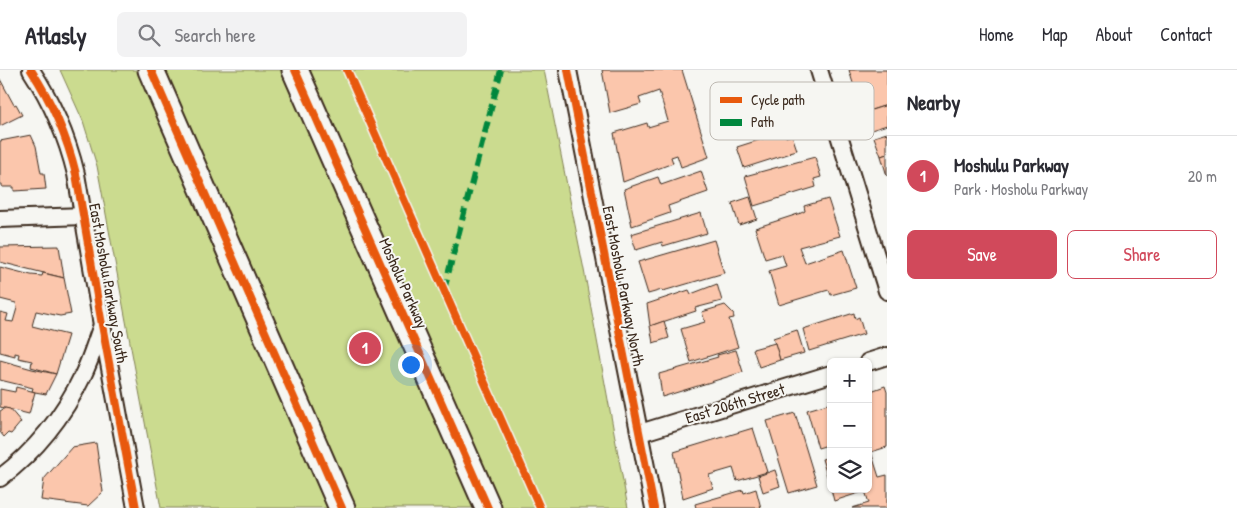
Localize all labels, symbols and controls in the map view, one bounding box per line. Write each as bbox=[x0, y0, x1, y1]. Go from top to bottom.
search box bbox=[117, 12, 467, 57]
text: Atlasly bbox=[25, 19, 87, 51]
icon: search bbox=[135, 21, 163, 49]
text: Search here bbox=[175, 22, 256, 48]
text: Home bbox=[979, 22, 1014, 47]
text: Map bbox=[1042, 22, 1067, 47]
text: About bbox=[1095, 22, 1132, 47]
text: Contact bbox=[1160, 22, 1212, 47]
legend bbox=[710, 82, 874, 140]
text: Nearby bbox=[907, 88, 960, 117]
text: Cycle path bbox=[751, 90, 805, 110]
text: Path bbox=[751, 112, 774, 131]
text: Moshulu Parkway bbox=[954, 152, 1069, 178]
text: 1 bbox=[920, 165, 926, 187]
text: 20 m bbox=[1188, 165, 1217, 187]
text: Park · Mosholu Parkway bbox=[954, 178, 1088, 200]
street label: East Mosholu Parkway South bbox=[84, 201, 134, 365]
street label: East Mosholu Parkway North bbox=[598, 204, 650, 368]
button: Save bbox=[907, 230, 1057, 279]
button: Share bbox=[1067, 230, 1217, 279]
street label: Mosholu Parkway bbox=[374, 234, 434, 332]
pin: 1 bbox=[349, 329, 381, 367]
your location bbox=[398, 352, 424, 378]
map controls bbox=[827, 358, 872, 493]
button: + bbox=[827, 358, 872, 403]
street label: East 206th Street bbox=[683, 377, 788, 429]
button: − bbox=[827, 403, 872, 448]
button: layers bbox=[827, 448, 872, 493]

